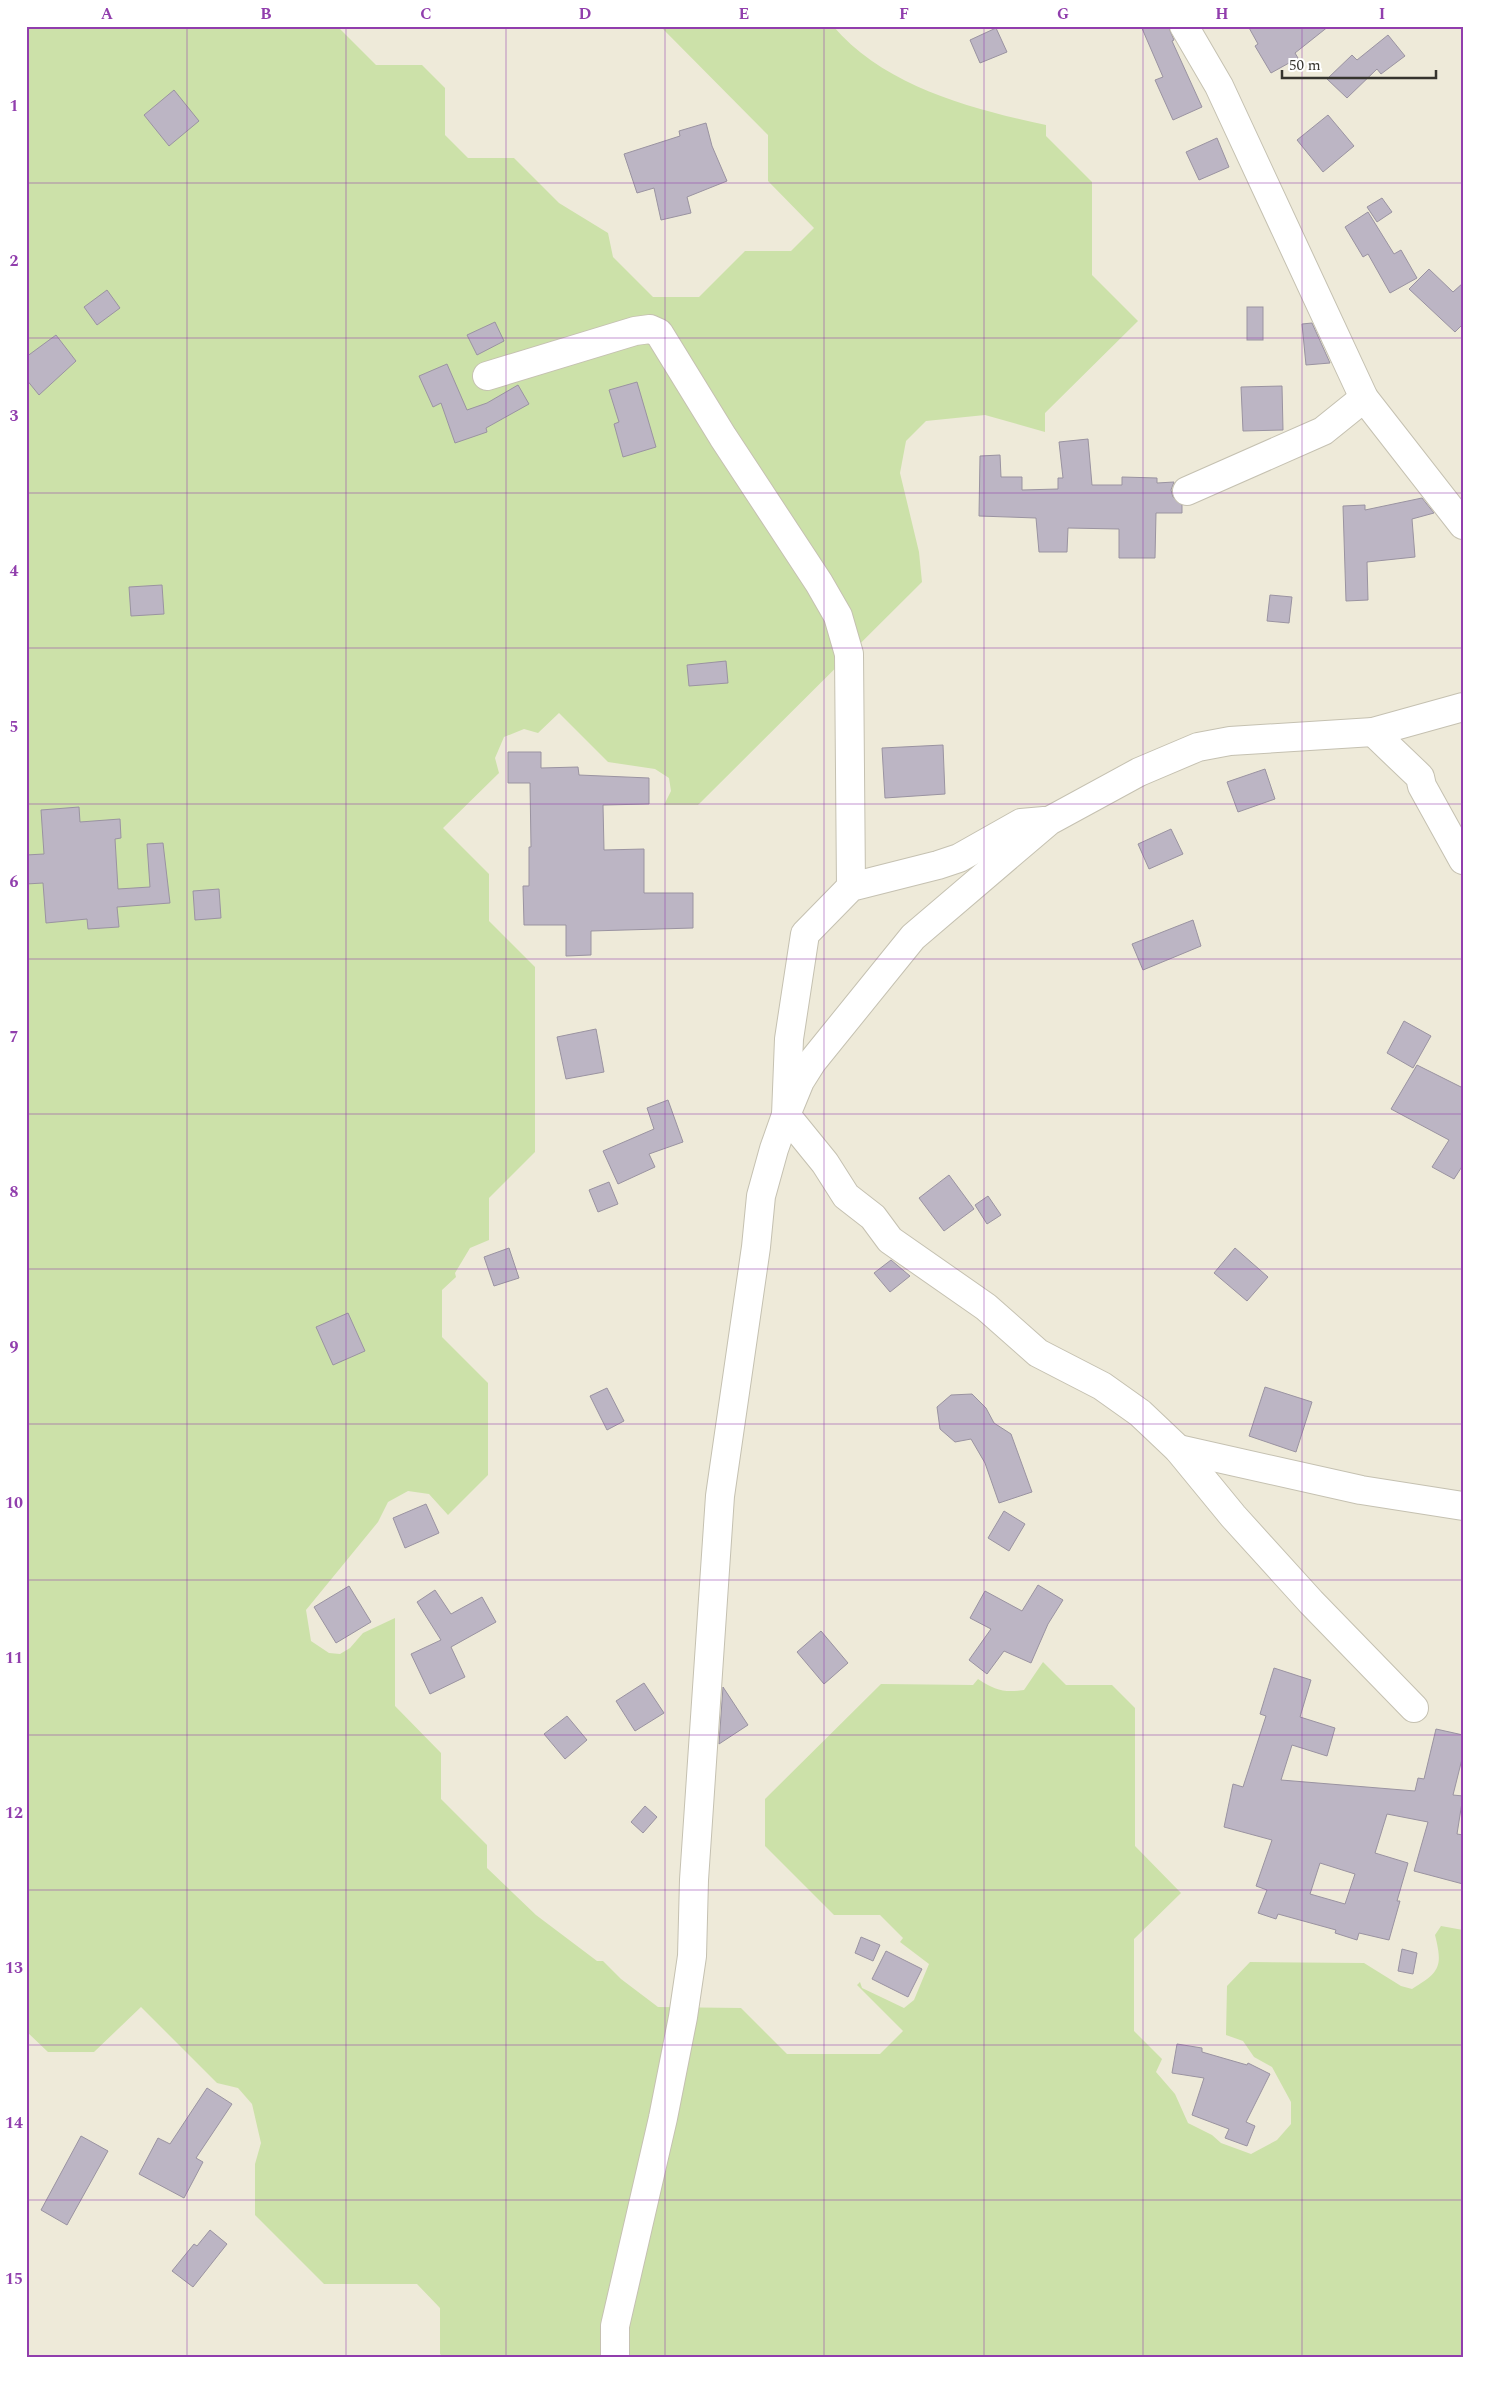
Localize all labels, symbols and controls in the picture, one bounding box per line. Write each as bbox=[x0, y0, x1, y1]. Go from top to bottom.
text: A bbox=[101, 2, 114, 26]
text: B bbox=[260, 2, 272, 26]
text: C bbox=[420, 2, 432, 26]
text: D bbox=[579, 2, 592, 26]
text: E bbox=[739, 2, 749, 26]
text: F bbox=[899, 2, 909, 26]
text: G bbox=[1057, 2, 1069, 26]
text: H bbox=[1215, 2, 1229, 26]
text: I bbox=[1379, 2, 1385, 26]
scale bar bbox=[1282, 48, 1435, 80]
text: 50 m bbox=[1289, 54, 1321, 77]
text: 1 bbox=[10, 94, 18, 118]
text: 2 bbox=[10, 249, 19, 273]
text: 3 bbox=[10, 404, 19, 428]
text: 4 bbox=[10, 559, 19, 583]
text: 5 bbox=[10, 715, 18, 739]
text: 6 bbox=[10, 870, 19, 894]
text: 7 bbox=[10, 1025, 19, 1049]
text: 8 bbox=[10, 1180, 19, 1204]
text: 9 bbox=[10, 1335, 19, 1359]
text: 10 bbox=[5, 1491, 23, 1515]
text: 11 bbox=[5, 1646, 23, 1670]
text: 12 bbox=[5, 1801, 23, 1825]
text: 13 bbox=[5, 1956, 23, 1980]
text: 14 bbox=[5, 2111, 23, 2135]
text: 15 bbox=[5, 2267, 23, 2291]

